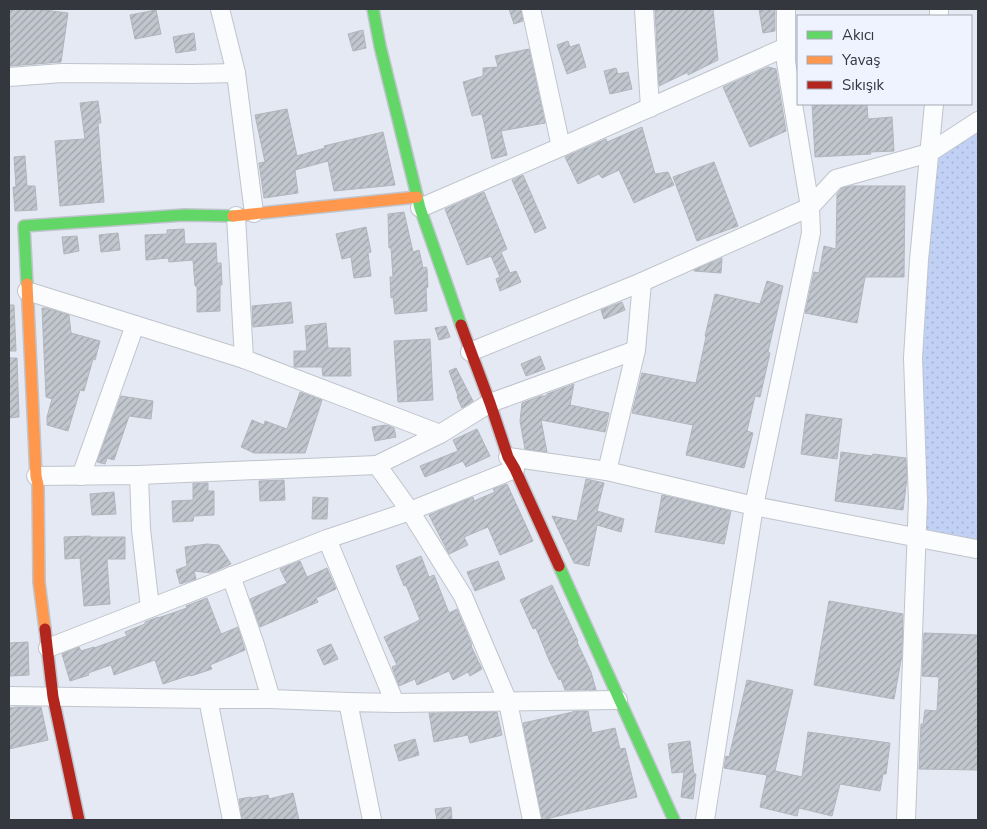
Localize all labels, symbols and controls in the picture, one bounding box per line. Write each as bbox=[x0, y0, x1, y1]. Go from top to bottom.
legend bbox=[797, 15, 972, 105]
text: Akıcı bbox=[842, 25, 874, 45]
text: Yavaş bbox=[841, 50, 880, 70]
text: Sıkışık bbox=[842, 75, 884, 95]

